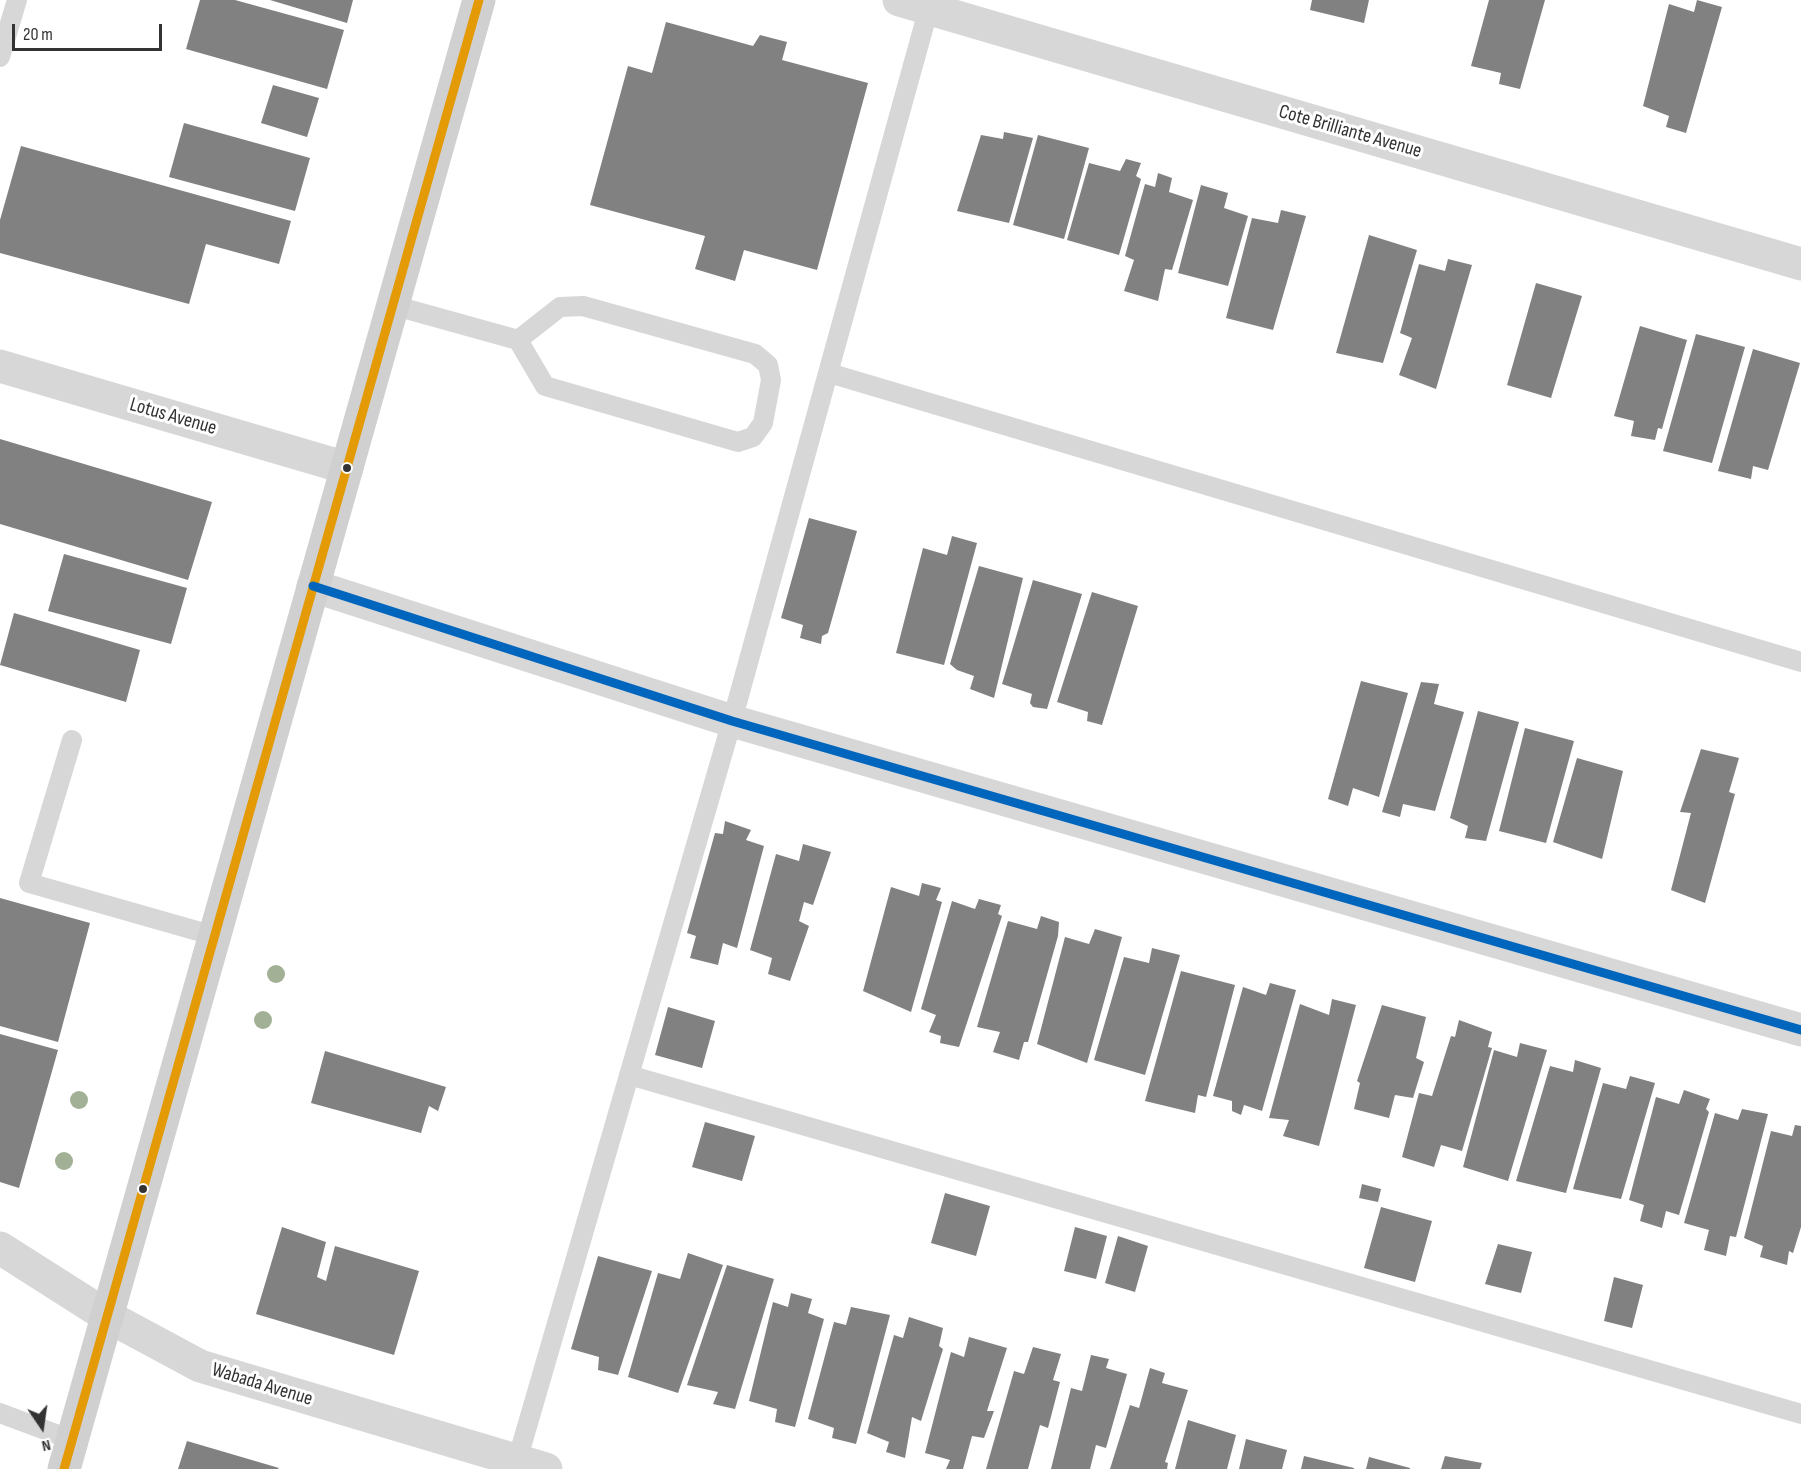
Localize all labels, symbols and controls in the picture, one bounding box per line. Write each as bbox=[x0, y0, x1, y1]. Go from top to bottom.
scale bar bbox=[15, 12, 165, 50]
text: 20 m bbox=[23, 24, 53, 45]
street label: Cote Brilliante Avenue bbox=[1276, 100, 1424, 164]
street label: Lotus Avenue bbox=[127, 393, 219, 441]
unlabelled marker bbox=[341, 462, 353, 474]
unlabelled marker bbox=[137, 1183, 149, 1195]
street label: Wabada Avenue bbox=[209, 1358, 315, 1412]
north arrow bbox=[12, 1397, 72, 1457]
text: N bbox=[40, 1435, 52, 1455]

